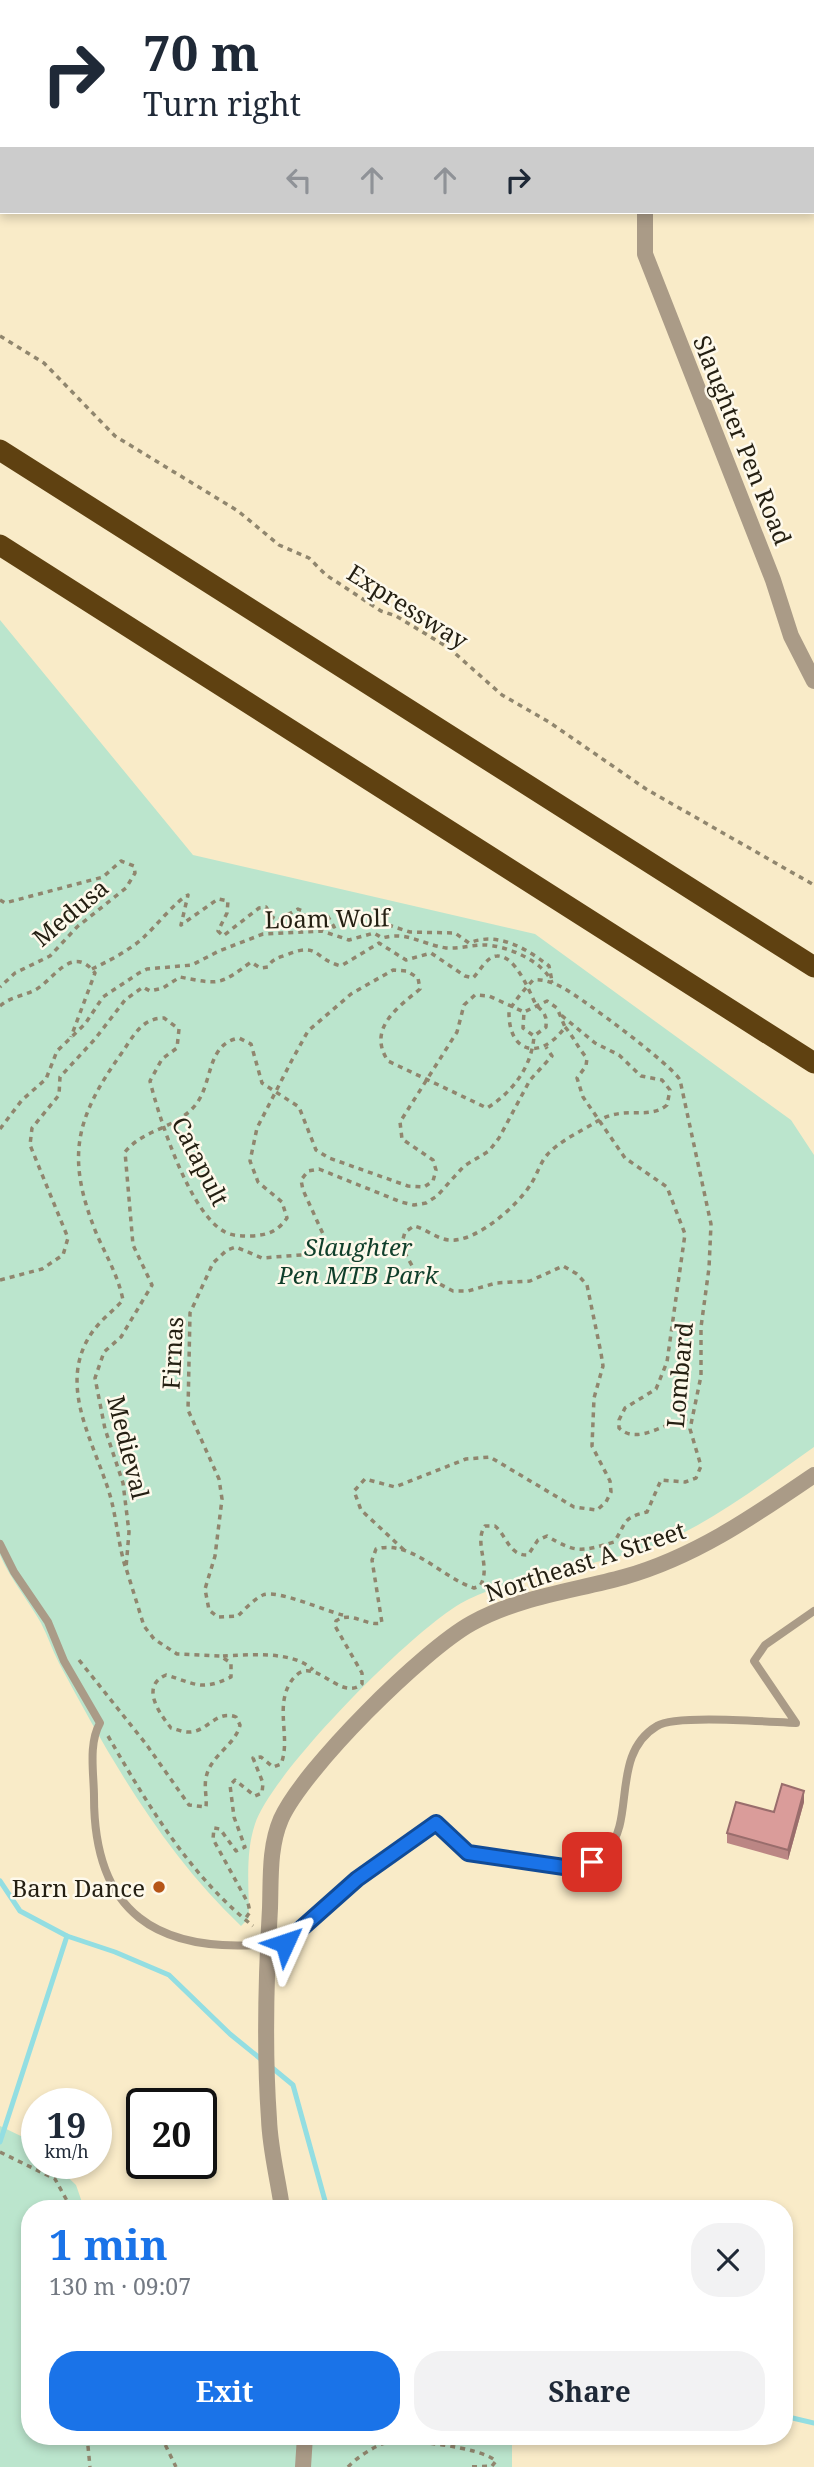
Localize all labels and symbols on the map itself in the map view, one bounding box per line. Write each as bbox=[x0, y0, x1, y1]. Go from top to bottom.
street label: Slaughter Pen Road bbox=[686, 330, 800, 550]
street label: Expressway bbox=[341, 556, 475, 656]
street label: Medusa bbox=[25, 871, 115, 953]
street label: Loam Wolf bbox=[264, 900, 392, 936]
street label: Catapult bbox=[164, 1111, 238, 1211]
park label: Slaughter Pen MTB Park bbox=[277, 1230, 439, 1291]
street label: Firnas bbox=[154, 1316, 190, 1390]
street label: Lombard bbox=[658, 1321, 700, 1429]
street label: Medieval bbox=[100, 1392, 158, 1503]
street label: Northeast A Street bbox=[480, 1513, 690, 1609]
pin bbox=[562, 1832, 622, 1892]
place label: Barn Dance bbox=[12, 1871, 145, 1904]
marker: Barn Dance bbox=[151, 1879, 167, 1895]
position arrow bbox=[248, 1906, 322, 1980]
speed limit sign: 20 bbox=[126, 2088, 217, 2179]

